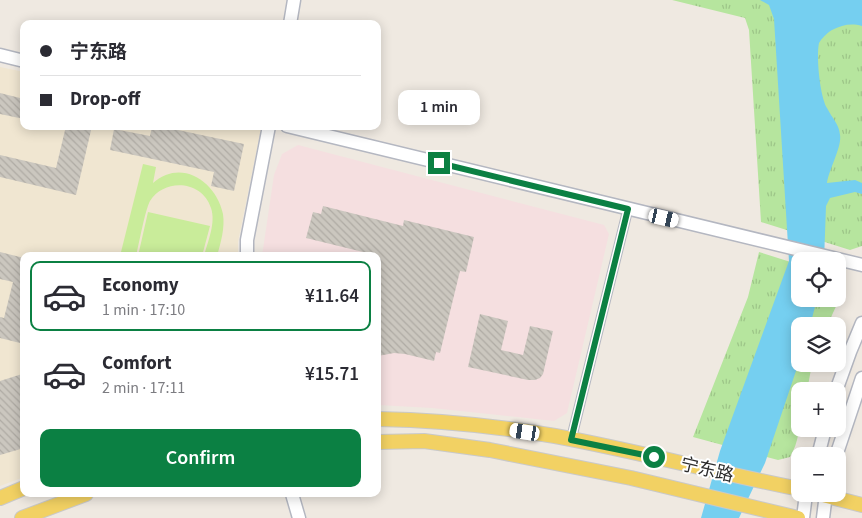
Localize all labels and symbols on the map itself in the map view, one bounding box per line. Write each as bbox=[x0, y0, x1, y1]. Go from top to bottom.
callout: 1 min bbox=[398, 90, 480, 126]
route end bbox=[428, 152, 450, 174]
car bbox=[647, 207, 680, 229]
car bbox=[509, 422, 540, 442]
route start bbox=[643, 446, 665, 468]
street label: 宁东路 bbox=[678, 452, 736, 488]

